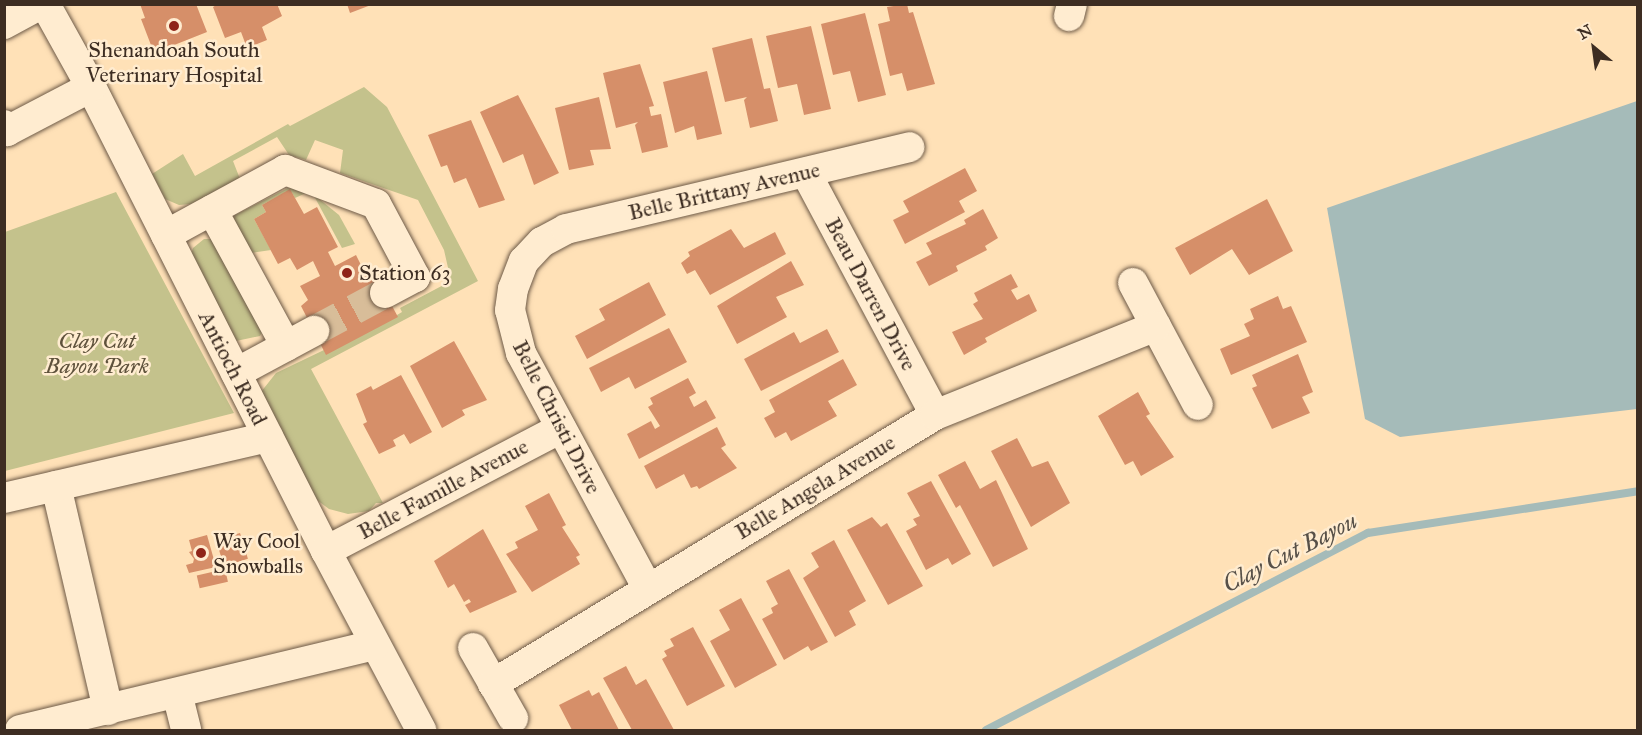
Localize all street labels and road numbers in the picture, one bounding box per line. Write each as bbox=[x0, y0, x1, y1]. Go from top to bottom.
street label: Belle Brittany Avenue bbox=[626, 156, 822, 226]
street label: Beau Darren Drive bbox=[820, 213, 922, 375]
street label: Antioch Road bbox=[193, 306, 273, 430]
street label: Belle Christi Drive bbox=[507, 336, 607, 498]
street label: Belle Angela Avenue bbox=[730, 429, 900, 545]
street label: Belle Famille Avenue bbox=[353, 433, 533, 545]

